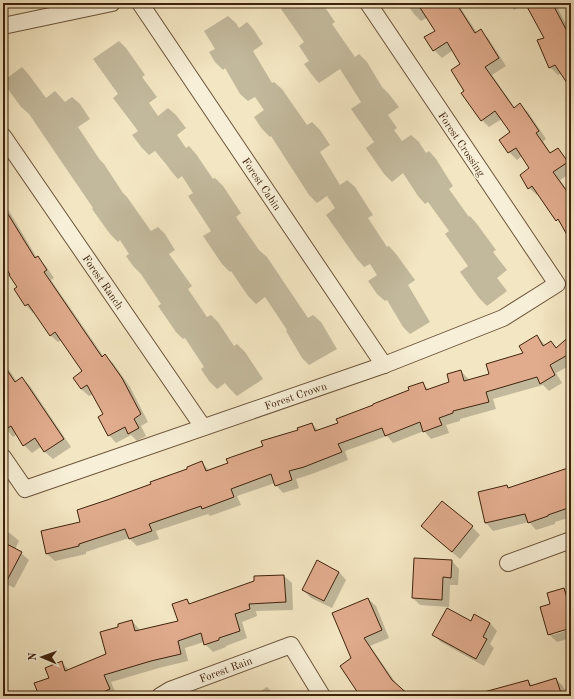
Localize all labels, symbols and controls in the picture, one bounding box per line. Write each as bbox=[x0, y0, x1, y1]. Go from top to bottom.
street label: Forest Crossing bbox=[435, 111, 486, 179]
street label: Forest Cabin bbox=[239, 156, 282, 213]
street label: Forest Ranch bbox=[80, 253, 125, 312]
street label: Forest Crown bbox=[263, 381, 329, 413]
north arrow bbox=[22, 637, 62, 677]
text: N bbox=[28, 652, 39, 661]
street label: Forest Rain bbox=[198, 656, 254, 686]

